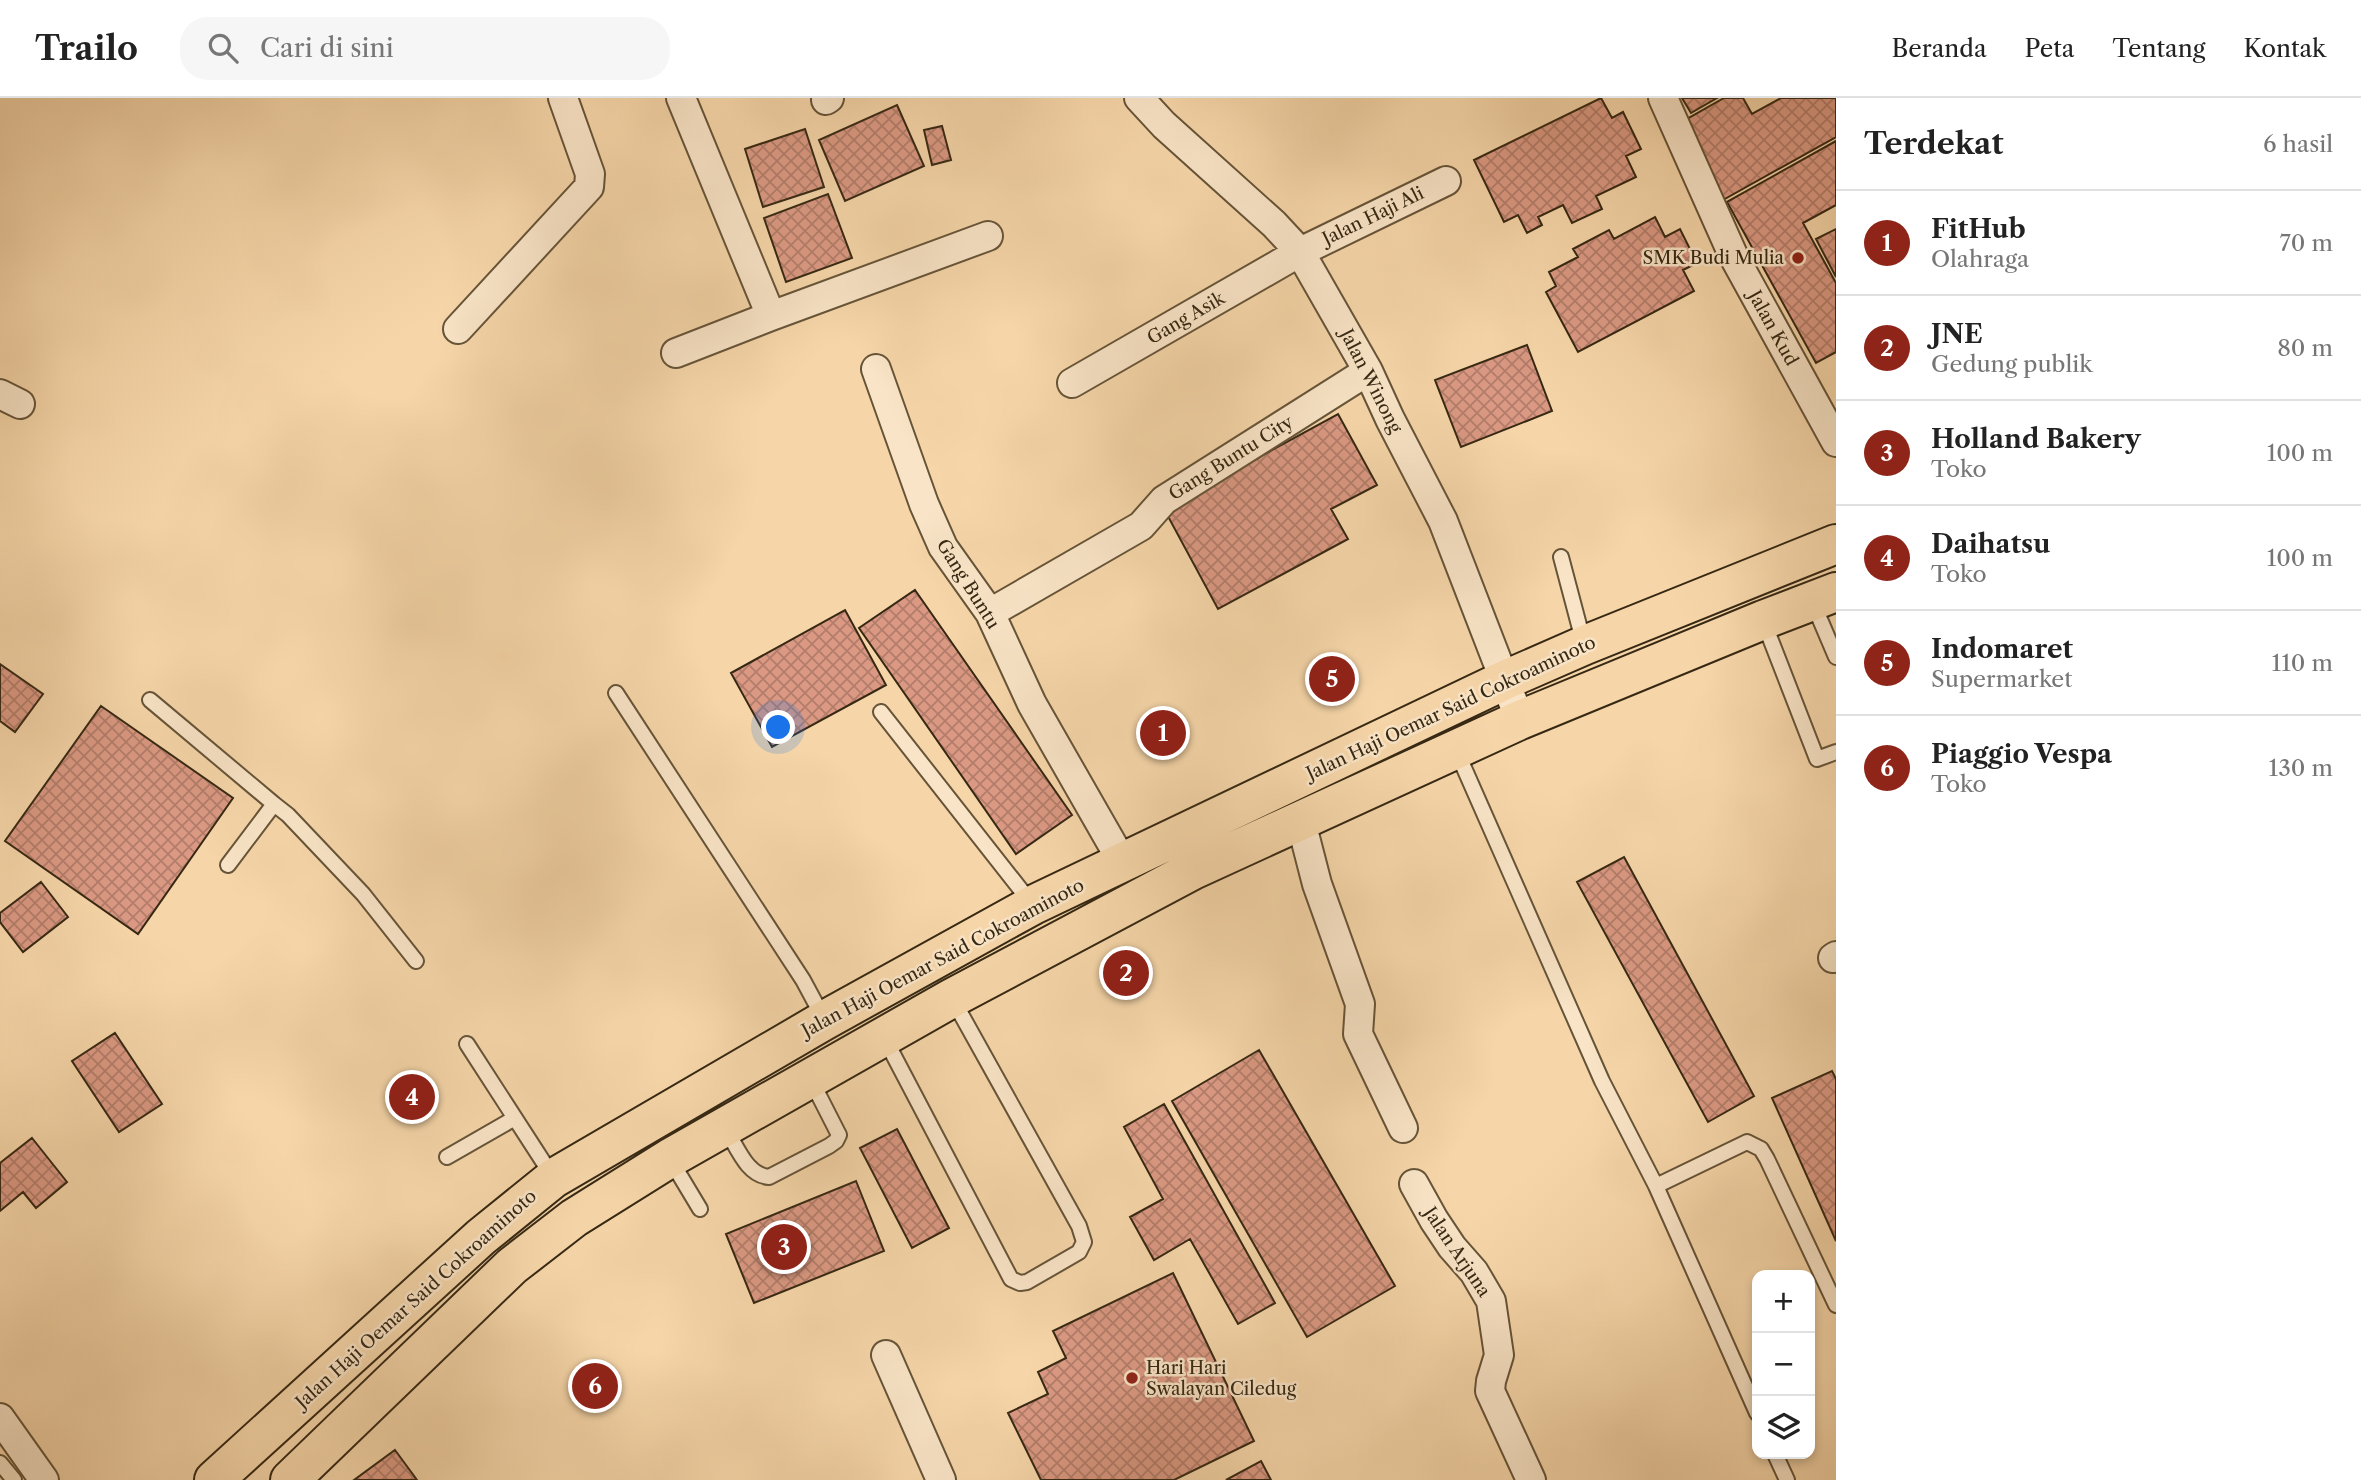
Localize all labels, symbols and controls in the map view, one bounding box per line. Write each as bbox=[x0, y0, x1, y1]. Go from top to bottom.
search box bbox=[180, 17, 670, 80]
text: Trailo bbox=[35, 28, 138, 69]
icon: search bbox=[204, 29, 242, 67]
text: Cari di sini bbox=[260, 32, 394, 64]
text: Beranda bbox=[1891, 34, 1987, 63]
text: Peta bbox=[2025, 34, 2074, 63]
text: Tentang bbox=[2112, 34, 2205, 63]
text: Kontak bbox=[2243, 34, 2326, 63]
text: Terdekat bbox=[1864, 125, 2004, 162]
text: 6 hasil bbox=[2263, 130, 2333, 158]
street label: Jalan Haji Ali bbox=[1316, 182, 1428, 251]
text: FitHub bbox=[1931, 213, 2026, 245]
text: 1 bbox=[1882, 229, 1892, 257]
text: 70 m bbox=[2280, 229, 2333, 257]
text: Olahraga bbox=[1931, 245, 2029, 273]
place label: SMK Budi Mulia bbox=[1643, 247, 1785, 269]
marker: SMK Budi Mulia bbox=[1790, 250, 1806, 266]
street label: Jalan Kud bbox=[1742, 284, 1803, 369]
street label: Gang Asik bbox=[1143, 286, 1230, 349]
text: JNE bbox=[1931, 318, 1983, 350]
street label: Jalan Winong bbox=[1334, 323, 1407, 437]
text: 2 bbox=[1880, 334, 1894, 362]
text: 80 m bbox=[2277, 334, 2333, 362]
text: Gedung publik bbox=[1931, 350, 2093, 378]
street label: Gang Buntu City bbox=[1165, 410, 1298, 505]
text: Holland Bakery bbox=[1931, 423, 2141, 455]
text: 3 bbox=[1881, 439, 1894, 467]
text: 100 m bbox=[2267, 439, 2333, 467]
text: Toko bbox=[1931, 455, 1987, 483]
text: Daihatsu bbox=[1931, 528, 2050, 560]
street label: Gang Buntu bbox=[932, 535, 1004, 633]
text: 4 bbox=[1880, 544, 1894, 572]
text: 100 m bbox=[2267, 544, 2333, 572]
text: Toko bbox=[1931, 560, 1987, 588]
street label: Jalan Haji Oemar Said Cokroaminoto bbox=[1300, 631, 1599, 786]
text: Indomaret bbox=[1931, 633, 2073, 665]
text: 5 bbox=[1881, 649, 1893, 677]
text: 110 m bbox=[2272, 649, 2333, 677]
pin: 5 bbox=[1309, 653, 1355, 705]
text: Supermarket bbox=[1931, 665, 2072, 693]
pin: 1 bbox=[1140, 707, 1186, 759]
your location bbox=[761, 710, 795, 744]
text: Piaggio Vespa bbox=[1931, 738, 2112, 770]
text: 6 bbox=[1880, 754, 1894, 782]
text: 130 m bbox=[2269, 754, 2333, 782]
text: Toko bbox=[1931, 770, 1987, 798]
street label: Jalan Haji Oemar Said Cokroaminoto bbox=[795, 874, 1088, 1043]
pin: 2 bbox=[1103, 947, 1149, 999]
pin: 4 bbox=[389, 1071, 435, 1123]
street label: Jalan Haji Oemar Said Cokroaminoto bbox=[289, 1185, 541, 1415]
street label: Jalan Arjuna bbox=[1417, 1200, 1495, 1302]
pin: 3 bbox=[761, 1221, 807, 1273]
map controls bbox=[1752, 1270, 1815, 1459]
button: + bbox=[1752, 1270, 1815, 1333]
button: − bbox=[1752, 1333, 1815, 1396]
place label: Hari Hari Swalayan Ciledug bbox=[1146, 1357, 1297, 1400]
pin: 6 bbox=[572, 1360, 618, 1412]
marker: Hari Hari Swalayan Ciledug bbox=[1124, 1370, 1140, 1386]
button: layers bbox=[1752, 1396, 1815, 1459]

